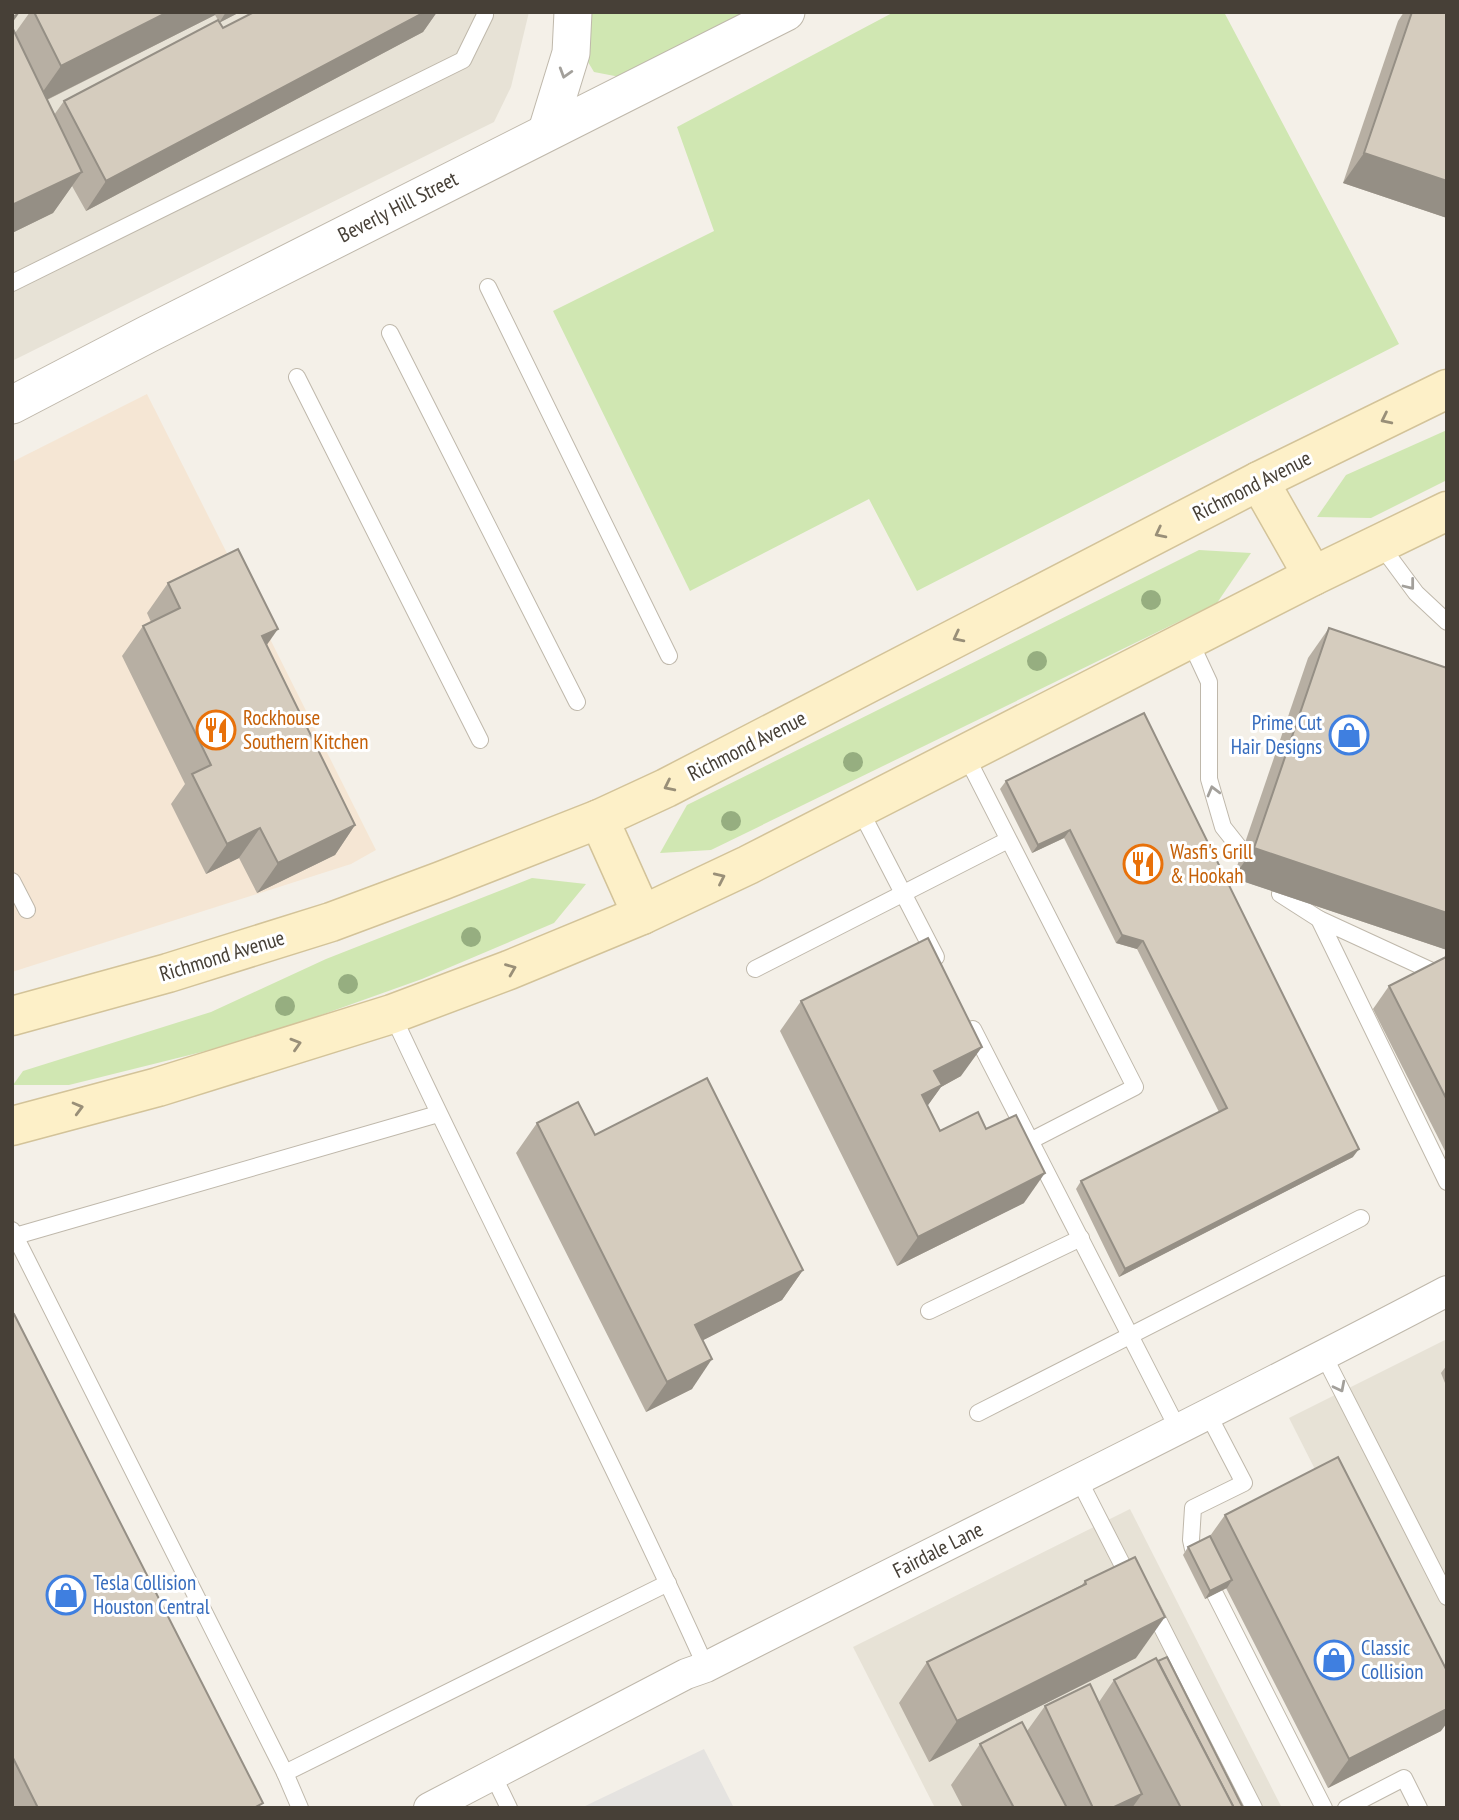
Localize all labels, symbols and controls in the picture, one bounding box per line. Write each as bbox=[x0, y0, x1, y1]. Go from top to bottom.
one-way arrow bbox=[559, 66, 574, 78]
street label: Beverly Hill Street bbox=[333, 165, 462, 248]
one-way arrow bbox=[1381, 411, 1393, 425]
street label: Richmond Avenue bbox=[1188, 444, 1316, 527]
one-way arrow bbox=[1155, 524, 1168, 538]
one-way arrow bbox=[1402, 577, 1415, 589]
one-way arrow bbox=[953, 629, 965, 642]
place label: Rockhouse Southern Kitchen bbox=[243, 704, 368, 755]
street label: Richmond Avenue bbox=[683, 704, 811, 787]
restaurant icon: Rockhouse Southern Kitchen bbox=[195, 709, 237, 751]
place label: Prime Cut Hair Designs bbox=[1231, 709, 1322, 760]
shop icon: Prime Cut Hair Designs bbox=[1328, 714, 1370, 756]
one-way arrow bbox=[664, 778, 676, 792]
one-way arrow bbox=[1206, 785, 1221, 797]
place label: Wasfi's Grill & Hookah bbox=[1170, 838, 1253, 889]
restaurant icon: Wasfi's Grill & Hookah bbox=[1122, 843, 1164, 885]
one-way arrow bbox=[713, 873, 725, 887]
street label: Richmond Avenue bbox=[156, 924, 288, 987]
one-way arrow bbox=[504, 964, 516, 978]
one-way arrow bbox=[290, 1037, 302, 1052]
one-way arrow bbox=[72, 1102, 84, 1117]
one-way arrow bbox=[1332, 1380, 1346, 1393]
street label: Fairdale Lane bbox=[888, 1515, 987, 1584]
place label: Tesla Collision Houston Central bbox=[93, 1569, 210, 1620]
shop icon: Tesla Collision Houston Central bbox=[45, 1574, 87, 1616]
place label: Classic Collision bbox=[1361, 1634, 1423, 1685]
shop icon: Classic Collision bbox=[1313, 1639, 1355, 1681]

